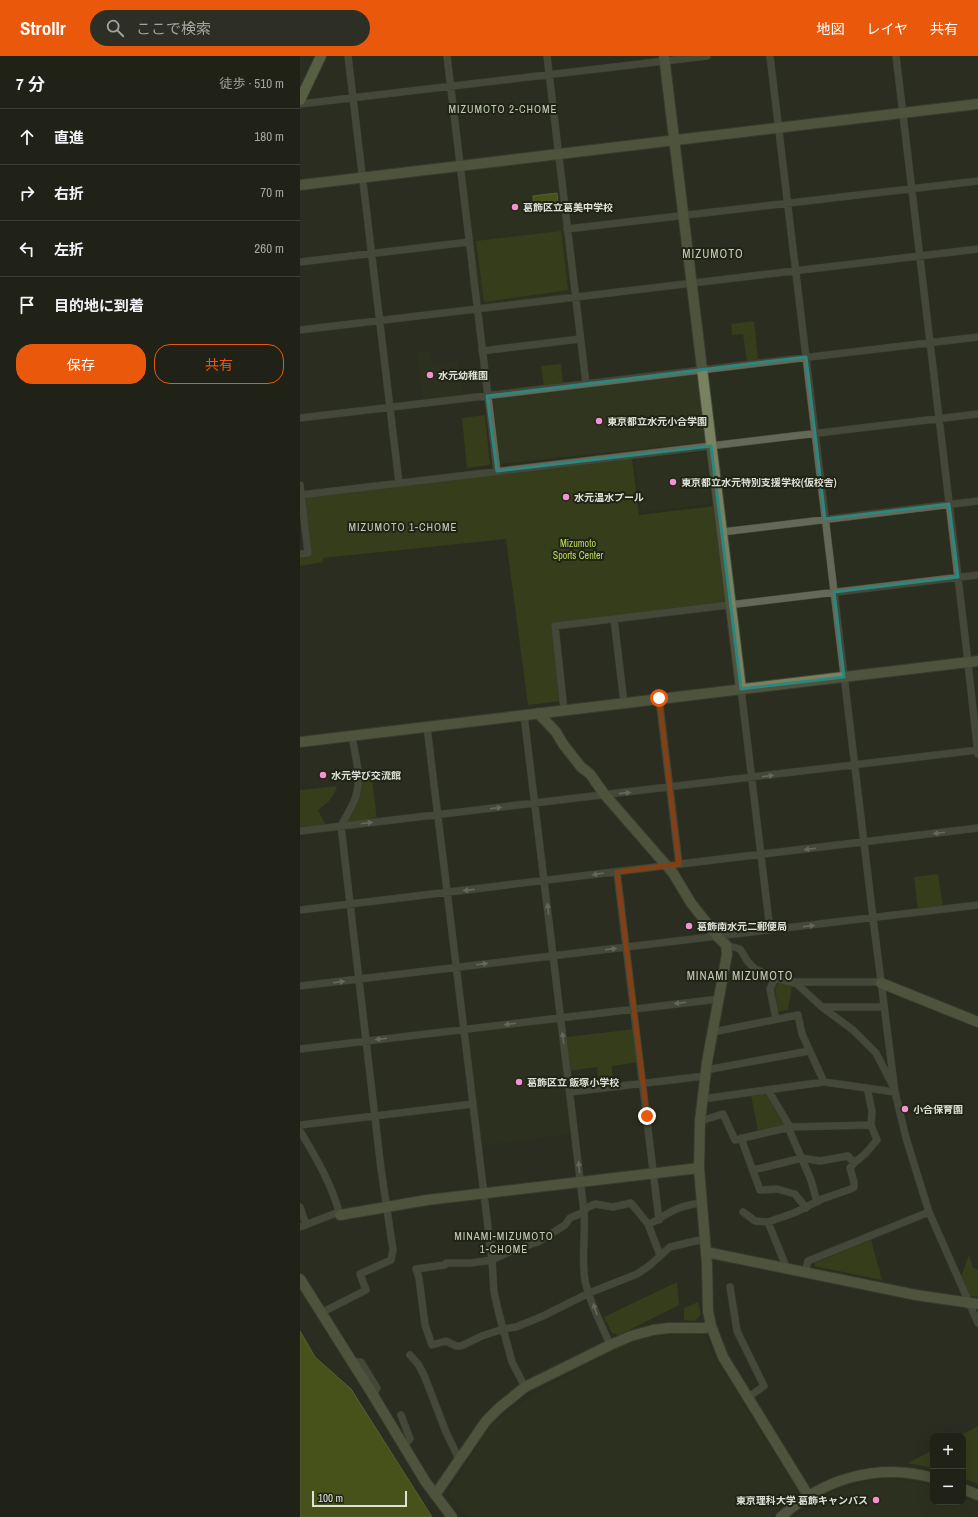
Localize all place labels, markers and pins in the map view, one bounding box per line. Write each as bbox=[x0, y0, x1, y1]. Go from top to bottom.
place label: 葛飾区立葛美中学校 bbox=[523, 201, 613, 214]
marker: 葛飾区立葛美中学校 bbox=[510, 202, 520, 212]
place label: 水元幼稚園 bbox=[438, 369, 488, 382]
marker: 水元幼稚園 bbox=[425, 370, 435, 380]
place label: 東京都立水元小合学園 bbox=[607, 415, 707, 428]
marker: 東京都立水元小合学園 bbox=[594, 416, 604, 426]
place label: 東京都立水元特別支援学校(仮校舎) bbox=[681, 476, 837, 489]
marker: 東京都立水元特別支援学校(仮校舎) bbox=[668, 477, 678, 487]
place label: 水元温水プール bbox=[574, 491, 644, 504]
marker: 水元温水プール bbox=[561, 492, 571, 502]
place label: 水元学び交流館 bbox=[331, 769, 401, 782]
marker: 水元学び交流館 bbox=[318, 770, 328, 780]
place label: 葛飾南水元二郵便局 bbox=[697, 920, 787, 933]
marker: 葛飾南水元二郵便局 bbox=[684, 921, 694, 931]
place label: 葛飾区立 飯塚小学校 bbox=[527, 1076, 619, 1089]
marker: 葛飾区立 飯塚小学校 bbox=[514, 1077, 524, 1087]
place label: 小合保育園 bbox=[913, 1103, 963, 1116]
marker: 小合保育園 bbox=[900, 1104, 910, 1114]
place label: 東京理科大学 葛飾キャンパス bbox=[736, 1494, 868, 1507]
marker: 東京理科大学 葛飾キャンパス bbox=[871, 1495, 881, 1505]

